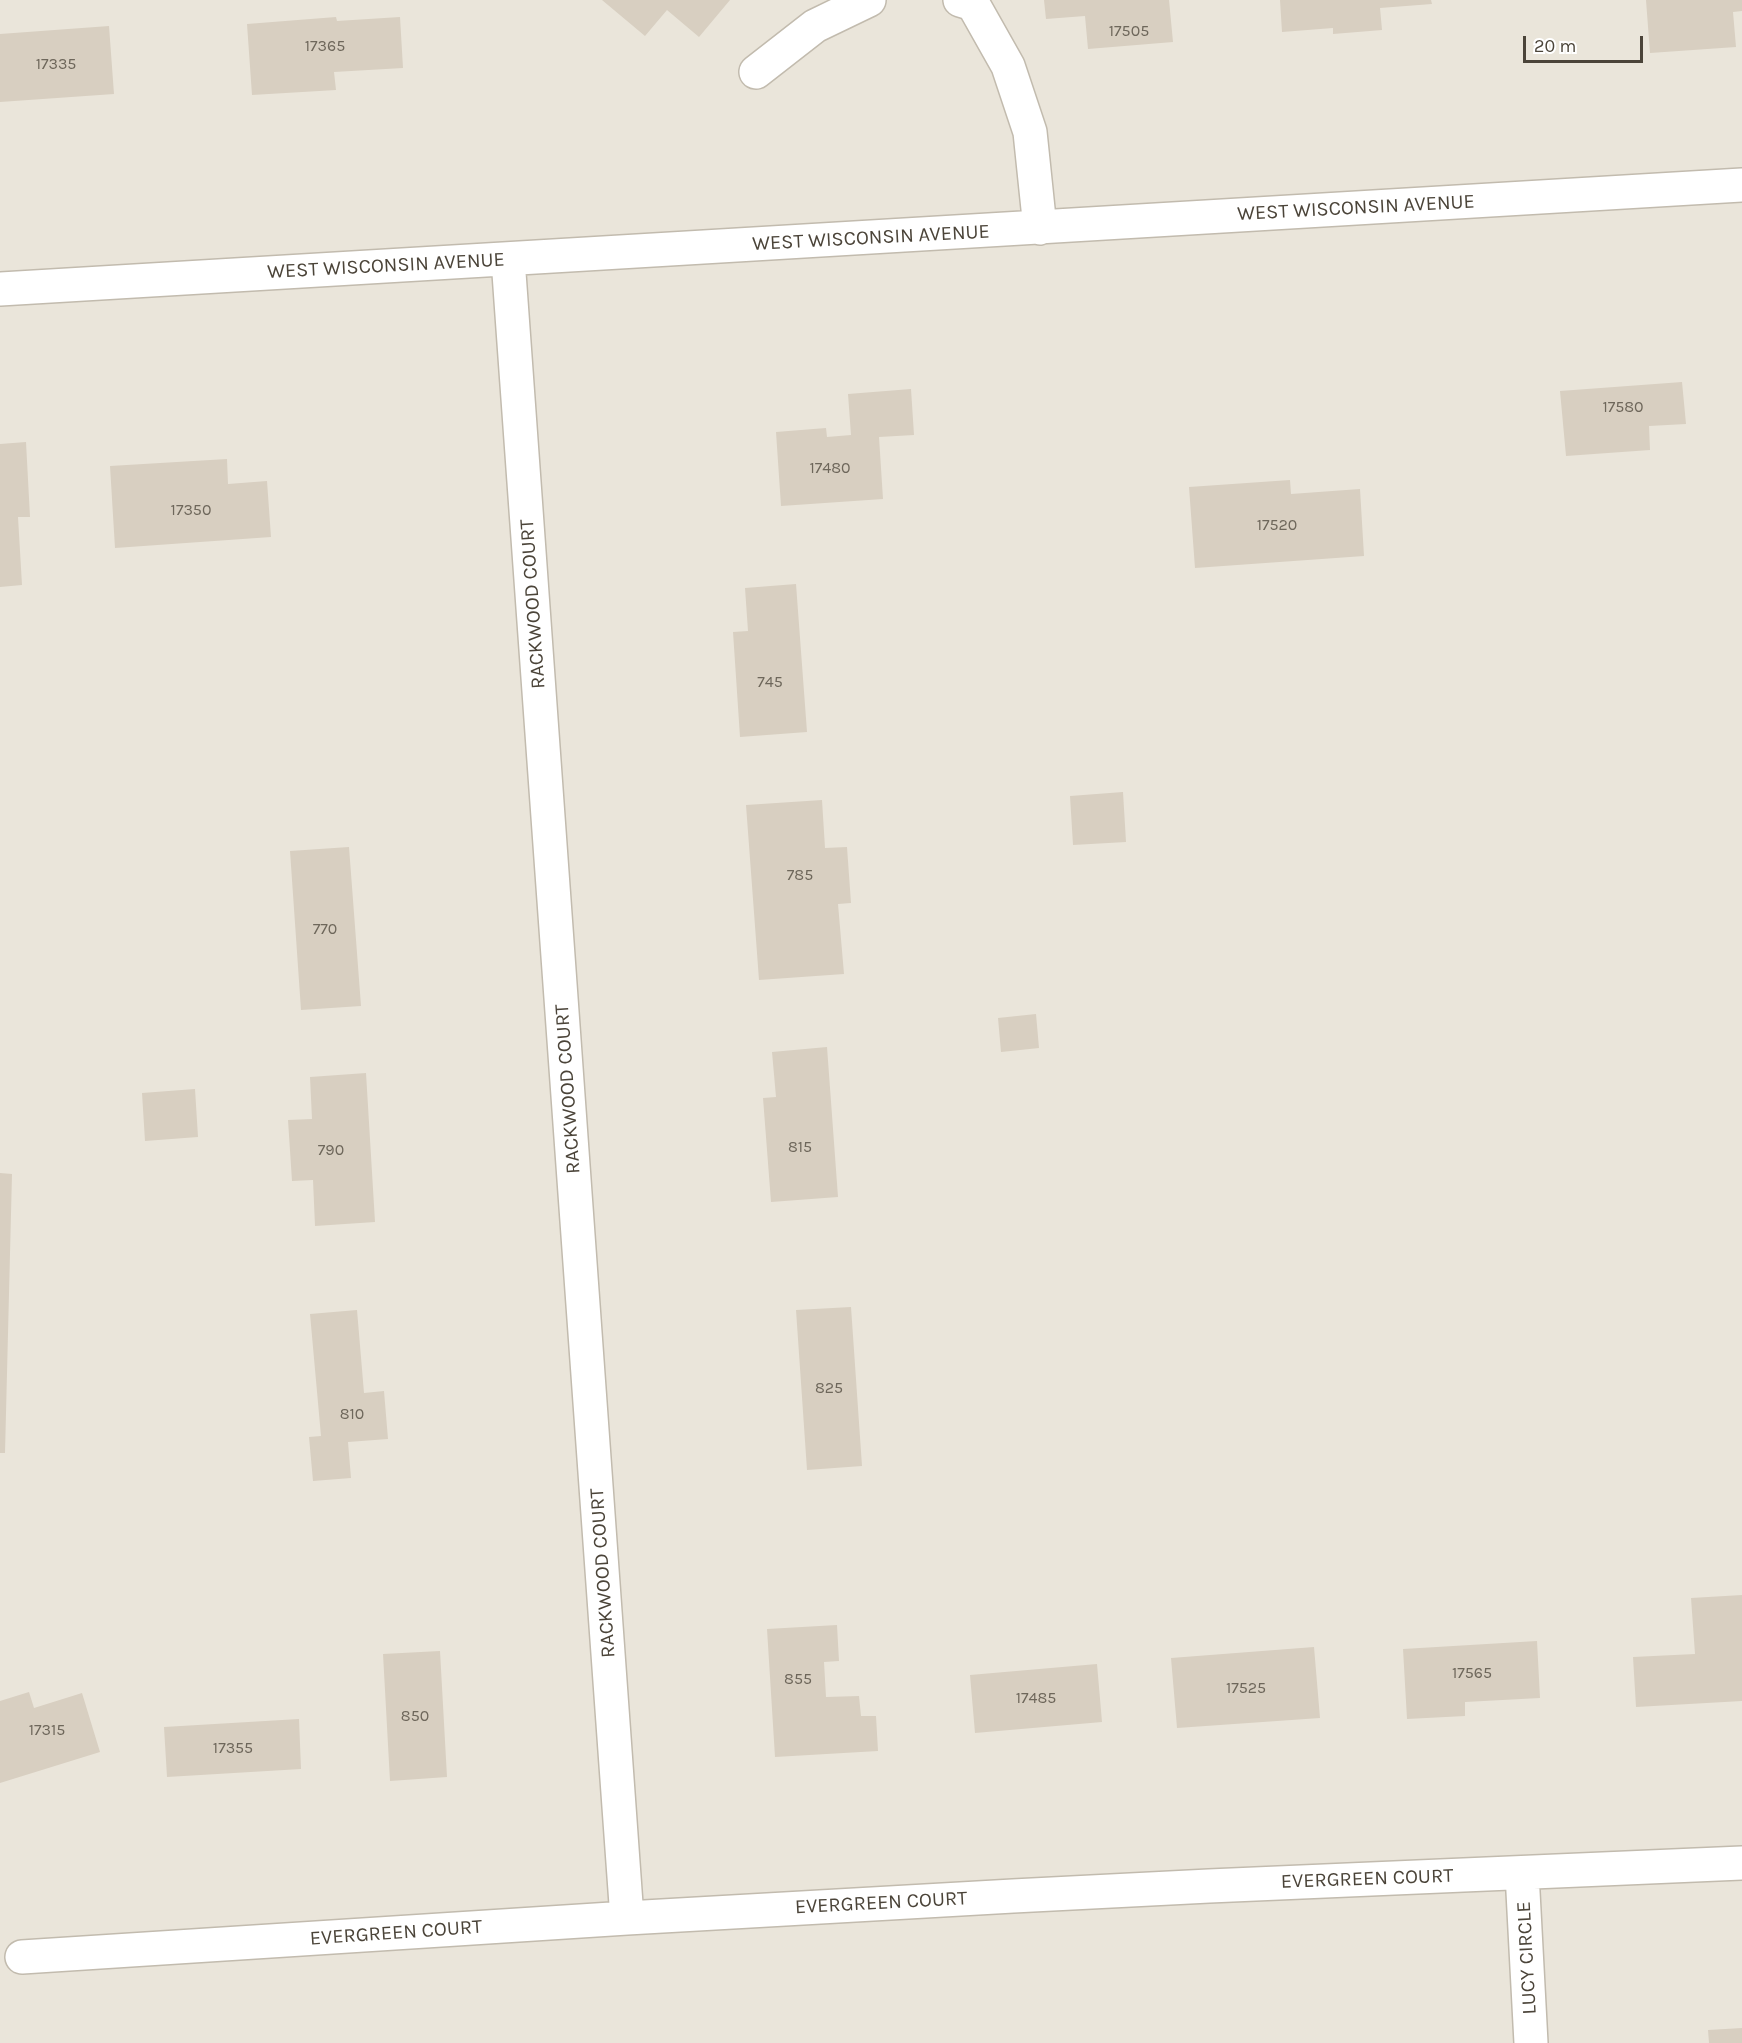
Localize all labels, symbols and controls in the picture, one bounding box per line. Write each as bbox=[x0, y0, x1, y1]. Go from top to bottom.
house number: 17505 bbox=[1109, 21, 1149, 41]
scale bar bbox=[1526, 24, 1646, 62]
text: 20 m bbox=[1534, 35, 1576, 57]
house number: 17365 bbox=[305, 36, 345, 56]
house number: 17335 bbox=[36, 54, 76, 74]
street label: WEST WISCONSIN AVENUE bbox=[1237, 190, 1475, 226]
street label: WEST WISCONSIN AVENUE bbox=[752, 220, 990, 256]
street label: WEST WISCONSIN AVENUE bbox=[267, 248, 505, 284]
house number: 17580 bbox=[1602, 397, 1644, 417]
house number: 17480 bbox=[809, 458, 851, 478]
house number: 17350 bbox=[171, 500, 211, 520]
house number: 17520 bbox=[1257, 515, 1297, 535]
street label: RACKWOOD COURT bbox=[515, 518, 551, 690]
house number: 745 bbox=[757, 672, 783, 692]
house number: 785 bbox=[787, 865, 813, 885]
house number: 770 bbox=[313, 919, 337, 939]
street label: RACKWOOD COURT bbox=[550, 1003, 586, 1175]
house number: 815 bbox=[788, 1137, 812, 1157]
house number: 790 bbox=[318, 1140, 344, 1160]
house number: 825 bbox=[815, 1378, 843, 1398]
house number: 810 bbox=[340, 1404, 364, 1424]
street label: RACKWOOD COURT bbox=[585, 1487, 621, 1659]
house number: 17565 bbox=[1452, 1663, 1492, 1683]
house number: 855 bbox=[784, 1669, 812, 1689]
house number: 17525 bbox=[1226, 1678, 1266, 1698]
house number: 17485 bbox=[1016, 1688, 1056, 1708]
house number: 850 bbox=[401, 1706, 429, 1726]
house number: 17315 bbox=[29, 1720, 65, 1740]
house number: 17355 bbox=[213, 1738, 253, 1758]
street label: EVERGREEN COURT bbox=[1280, 1864, 1454, 1894]
street label: EVERGREEN COURT bbox=[794, 1887, 968, 1919]
street label: LUCY CIRCLE bbox=[1512, 1901, 1542, 2015]
street label: EVERGREEN COURT bbox=[309, 1915, 483, 1951]

